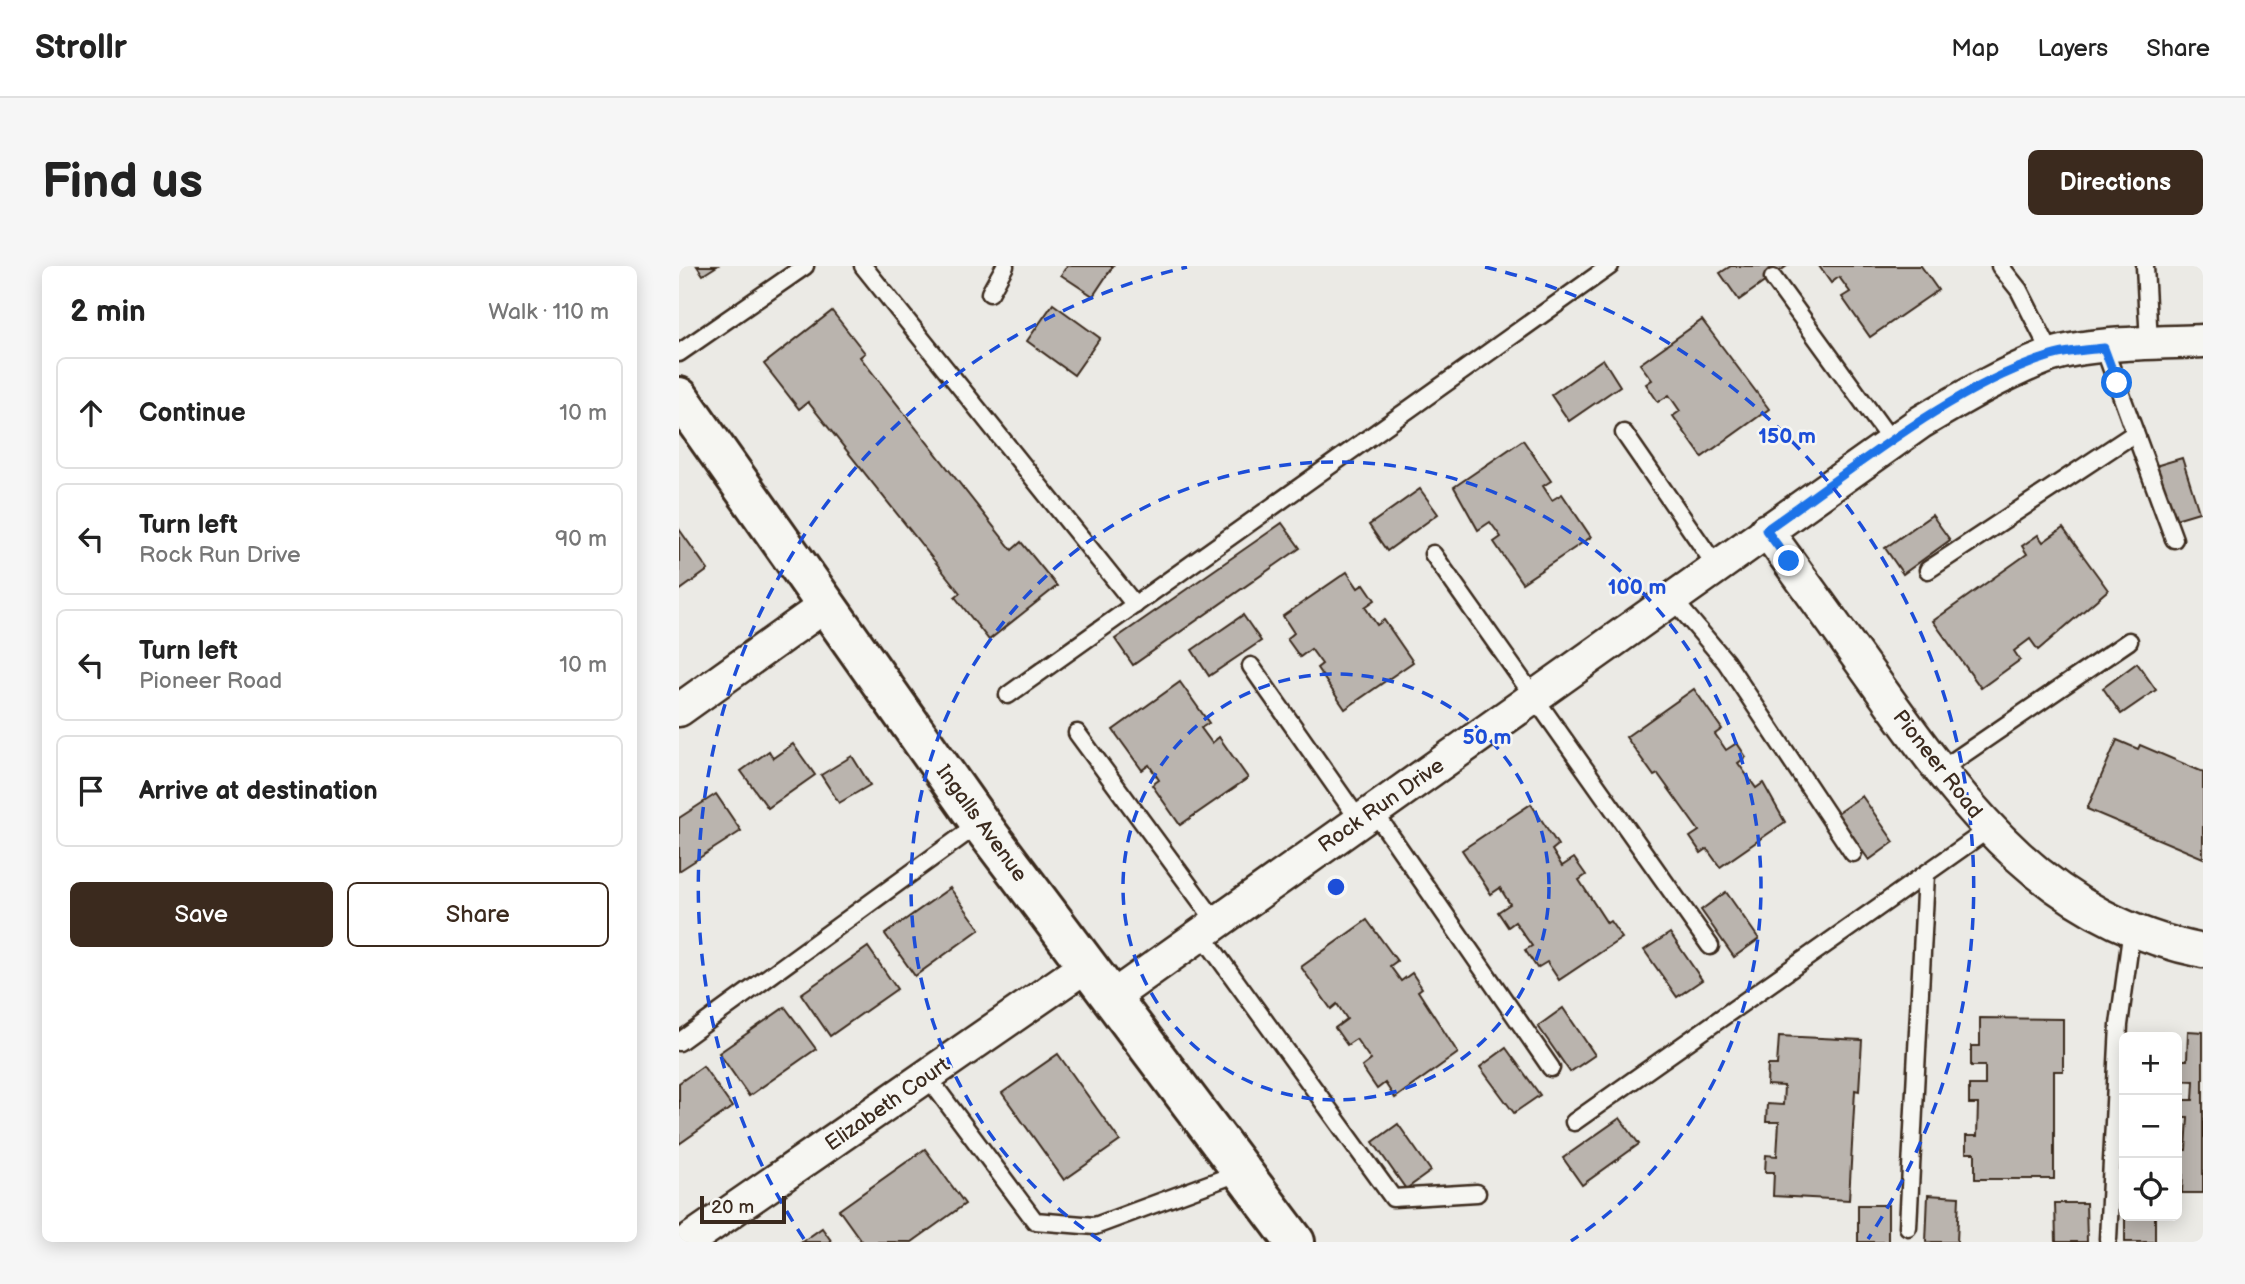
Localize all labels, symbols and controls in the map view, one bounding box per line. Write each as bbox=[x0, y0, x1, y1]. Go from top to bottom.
text: Strollr bbox=[35, 28, 127, 68]
text: Map bbox=[1951, 34, 1999, 63]
text: Layers bbox=[2037, 34, 2108, 63]
text: Share bbox=[2146, 34, 2210, 63]
button: Directions bbox=[2028, 150, 2203, 215]
text: Find us bbox=[42, 153, 203, 212]
text: 2 min bbox=[70, 294, 146, 330]
text: Walk · 110 m bbox=[488, 298, 609, 326]
route start bbox=[2101, 367, 2132, 398]
icon: ahead bbox=[72, 394, 110, 432]
text: Continue bbox=[139, 398, 246, 429]
text: 10 m bbox=[559, 399, 607, 427]
text: 150 m bbox=[1758, 424, 1816, 449]
text: Turn left bbox=[139, 510, 238, 541]
icon: left bbox=[72, 520, 110, 558]
text: 90 m bbox=[555, 525, 607, 553]
text: Rock Run Drive bbox=[139, 541, 301, 569]
route end bbox=[1773, 545, 1804, 576]
text: 100 m bbox=[1608, 575, 1666, 600]
text: Turn left bbox=[139, 636, 238, 667]
icon: left bbox=[72, 646, 110, 684]
text: 10 m bbox=[559, 651, 607, 679]
text: Pioneer Road bbox=[139, 667, 282, 695]
street label: Pioneer Road bbox=[1887, 705, 1988, 824]
text: 50 m bbox=[1463, 725, 1511, 750]
street label: Rock Run Drive bbox=[1314, 753, 1449, 858]
street label: Ingalls Avenue bbox=[931, 760, 1032, 887]
icon: arrive bbox=[72, 772, 110, 810]
text: Arrive at destination bbox=[139, 776, 378, 807]
centre of rings bbox=[1324, 875, 1348, 899]
button: Save bbox=[70, 882, 333, 947]
button: Share bbox=[347, 882, 609, 947]
map controls bbox=[2119, 1032, 2182, 1221]
button: + bbox=[2119, 1032, 2182, 1095]
street label: Elizabeth Court bbox=[820, 1052, 955, 1156]
button: − bbox=[2119, 1095, 2182, 1158]
button: locate bbox=[2119, 1158, 2182, 1221]
scale bar bbox=[700, 1193, 786, 1225]
text: 20 m bbox=[711, 1196, 754, 1219]

